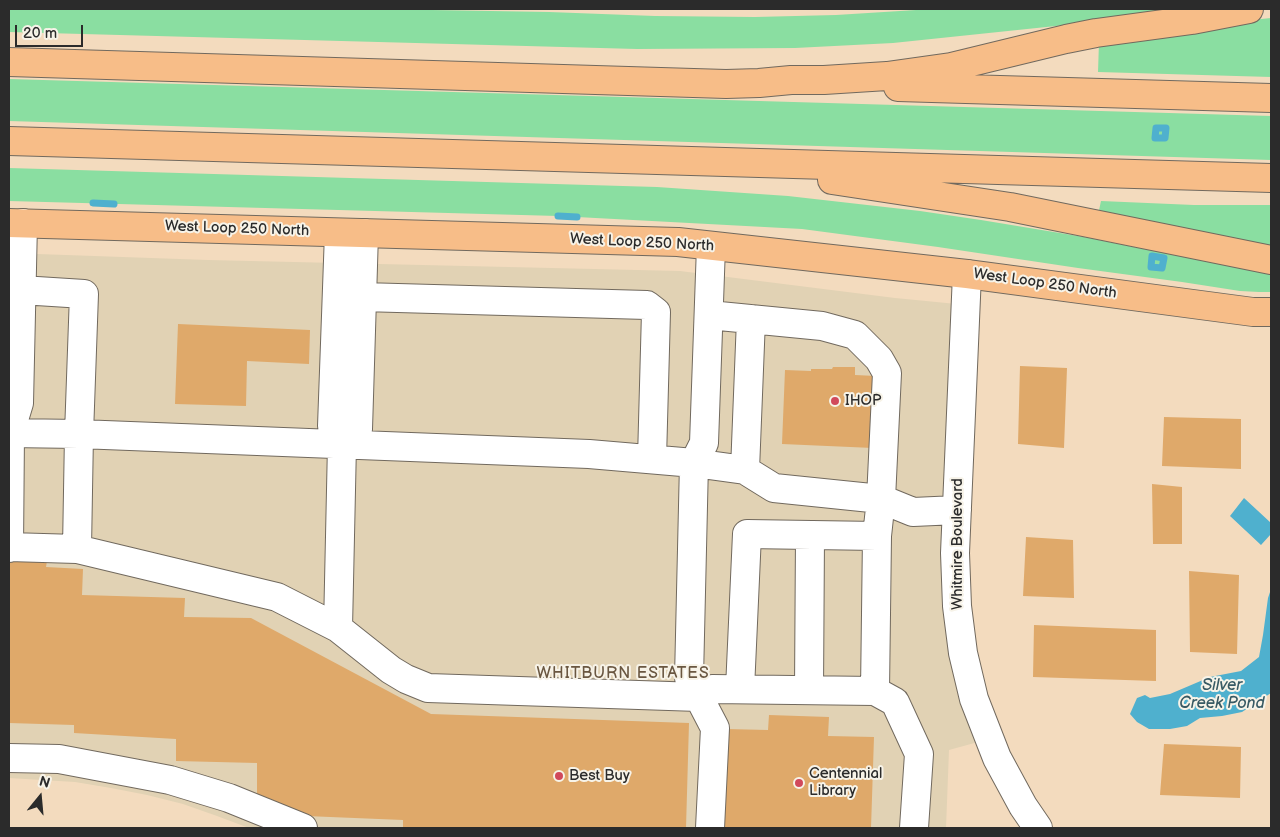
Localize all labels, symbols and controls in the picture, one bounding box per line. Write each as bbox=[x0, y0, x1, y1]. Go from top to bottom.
scale bar bbox=[18, 15, 85, 47]
text: 20 m bbox=[23, 24, 57, 43]
street label: West Loop 250 North bbox=[165, 217, 309, 241]
street label: West Loop 250 North bbox=[569, 230, 715, 256]
street label: West Loop 250 North bbox=[972, 265, 1118, 303]
place label: IHOP bbox=[845, 392, 881, 410]
marker: IHOP bbox=[829, 395, 841, 407]
street label: Whitmire Boulevard bbox=[949, 478, 967, 610]
district label: WHITBURN ESTATES bbox=[534, 664, 712, 684]
water label: Silver Creek Pond bbox=[1179, 676, 1265, 714]
place label: Centennial Library bbox=[809, 765, 882, 800]
place label: Best Buy bbox=[569, 767, 630, 785]
marker: Best Buy bbox=[553, 770, 565, 782]
north arrow bbox=[15, 772, 65, 822]
text: N bbox=[37, 773, 52, 792]
marker: Centennial Library bbox=[793, 777, 805, 789]

